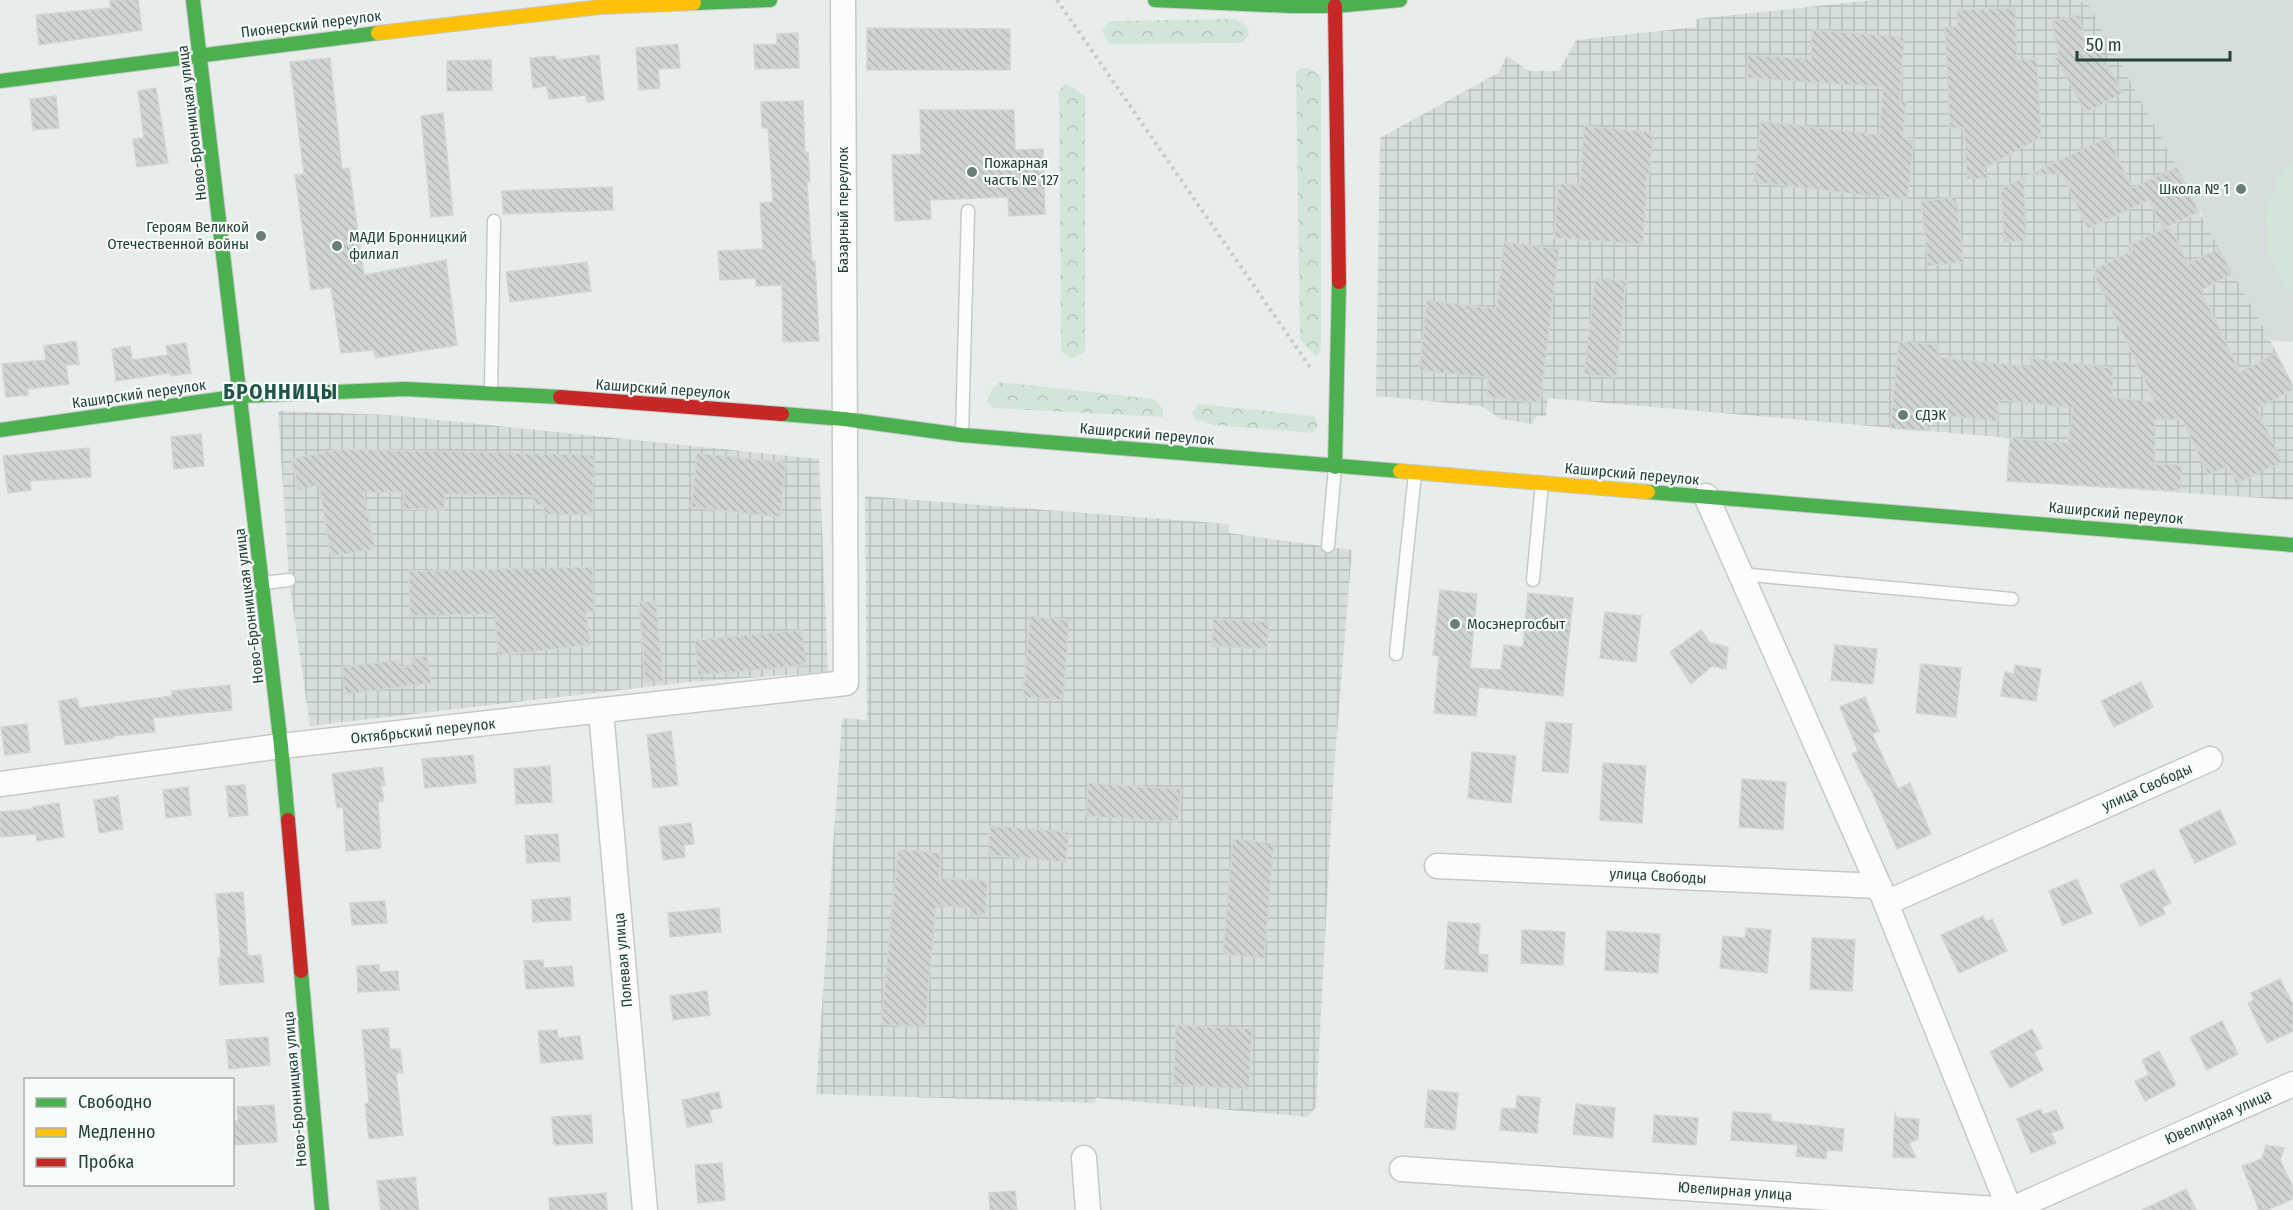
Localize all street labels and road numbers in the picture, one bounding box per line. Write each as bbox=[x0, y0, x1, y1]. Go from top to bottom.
street label: Пионерский переулок bbox=[240, 6, 382, 42]
street label: Ново-Бронницкая улица bbox=[174, 44, 210, 202]
street label: Базарный переулок bbox=[834, 147, 852, 273]
street label: Каширский переулок bbox=[595, 375, 731, 403]
street label: Каширский переулок bbox=[71, 376, 207, 412]
street label: Каширский переулок bbox=[1079, 419, 1215, 449]
street label: Каширский переулок bbox=[1564, 459, 1700, 489]
street label: Каширский переулок bbox=[2048, 498, 2184, 528]
street label: Ново-Бронницкая улица bbox=[231, 527, 267, 685]
street label: Октябрьский переулок bbox=[350, 714, 496, 748]
street label: улица Свободы bbox=[2099, 759, 2195, 815]
street label: улица Свободы bbox=[1609, 864, 1707, 888]
street label: Полевая улица bbox=[610, 912, 636, 1008]
street label: Ново-Бронницкая улица bbox=[279, 1010, 311, 1168]
street label: Ювелирная улица bbox=[2162, 1085, 2274, 1149]
street label: Ювелирная улица bbox=[1677, 1178, 1793, 1204]

